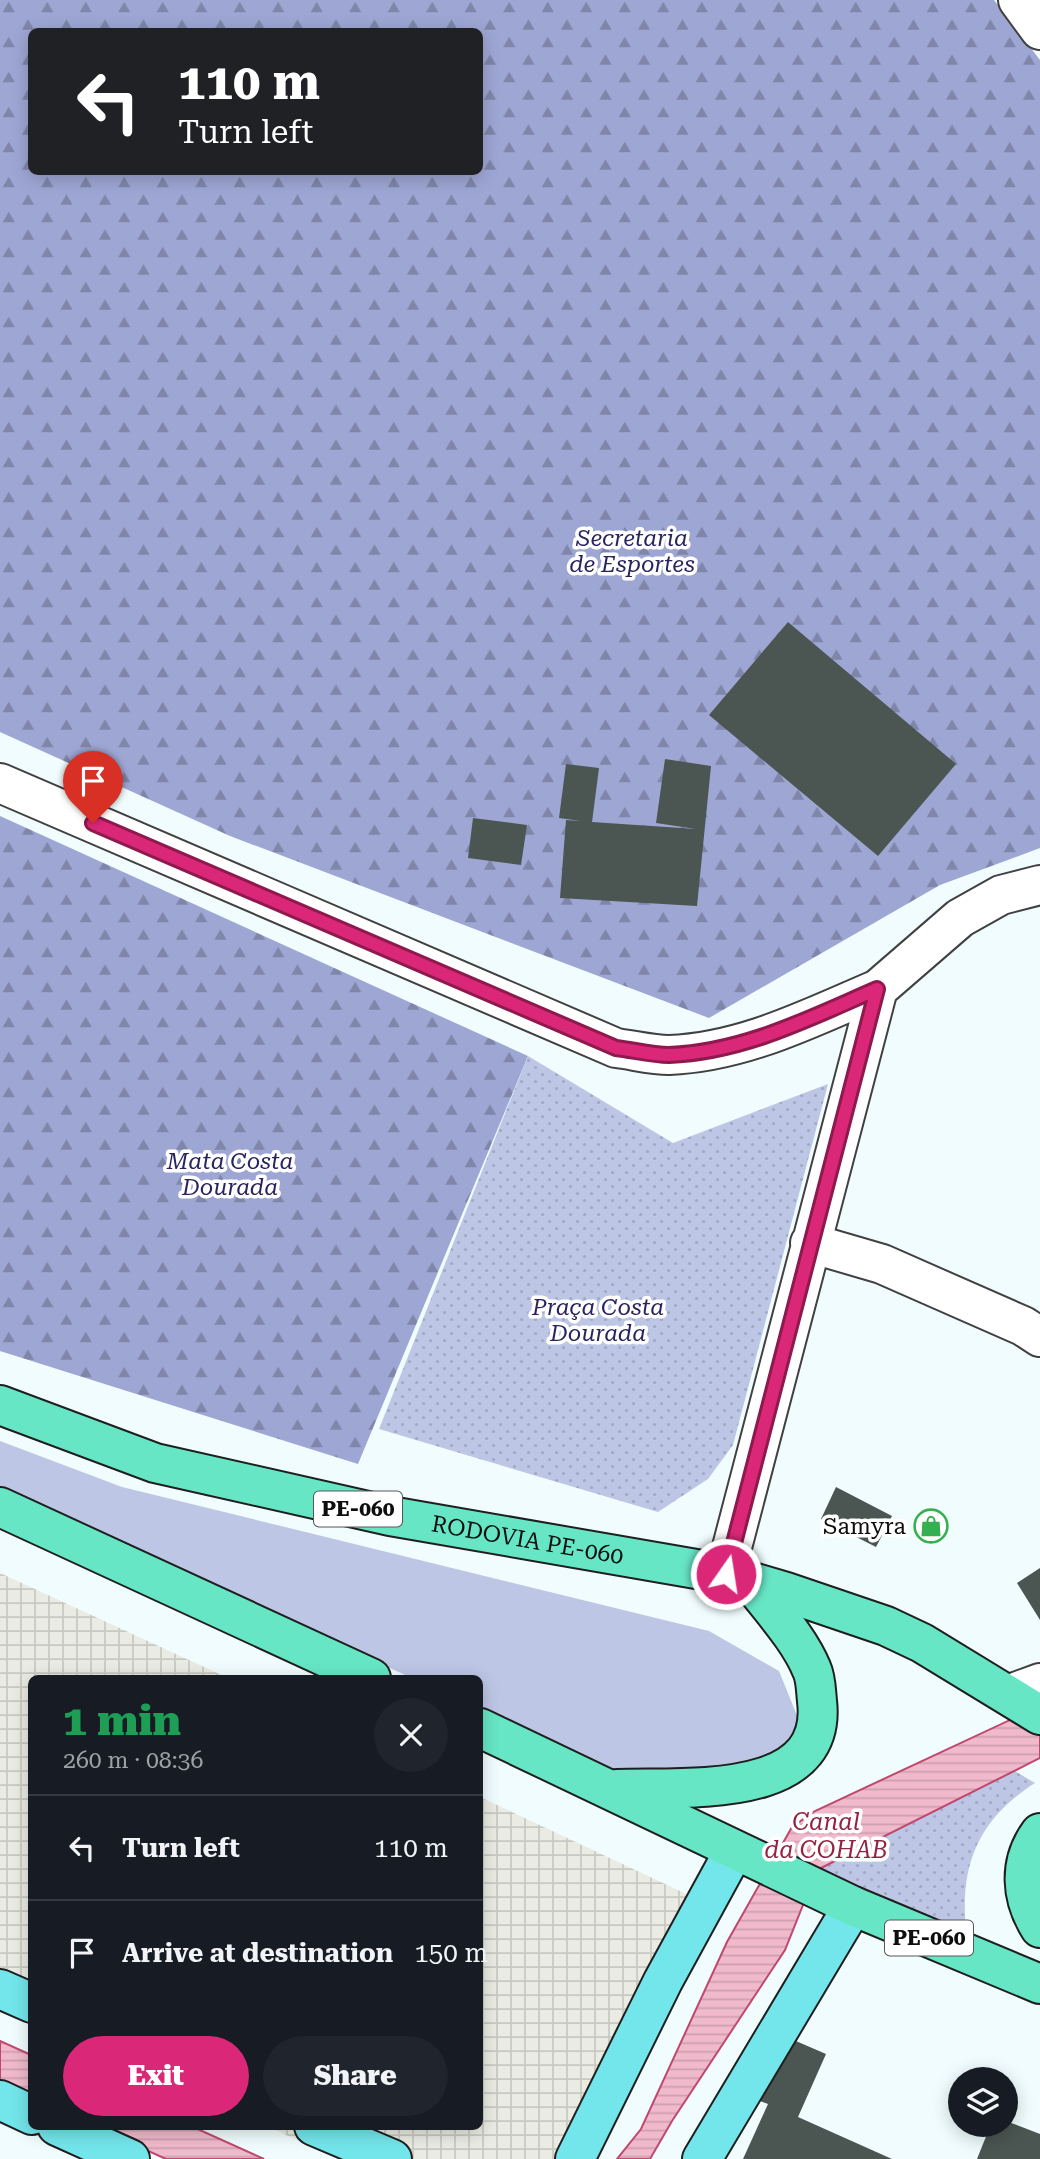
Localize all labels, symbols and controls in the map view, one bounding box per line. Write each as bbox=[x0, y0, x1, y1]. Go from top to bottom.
text: 110 m bbox=[178, 54, 320, 111]
icon: left bbox=[63, 56, 154, 147]
text: Turn left bbox=[178, 113, 313, 151]
park label: Secretaria de Esportes bbox=[569, 525, 695, 578]
pin bbox=[63, 751, 123, 823]
icon: arrive bbox=[74, 762, 112, 800]
park label: Mata Costa Dourada bbox=[166, 1148, 293, 1201]
park label: Praça Costa Dourada bbox=[531, 1294, 664, 1347]
road number: PE-060 bbox=[314, 1492, 402, 1526]
shop icon: Samyra bbox=[912, 1507, 950, 1545]
street label: RODOVIA PE-060 bbox=[430, 1510, 626, 1570]
place label: Samyra bbox=[823, 1513, 907, 1540]
position arrow bbox=[689, 1537, 763, 1611]
text: 1 min bbox=[63, 1696, 181, 1745]
button: close bbox=[374, 1698, 448, 1772]
text: 260 m · 08:36 bbox=[63, 1747, 203, 1774]
water label: Canal da COHAB bbox=[764, 1808, 888, 1864]
icon: left bbox=[63, 1829, 101, 1867]
text: Turn left bbox=[122, 1833, 240, 1863]
text: 110 m bbox=[374, 1833, 448, 1863]
road number: PE-060 bbox=[885, 1920, 973, 1955]
icon: arrive bbox=[63, 1934, 101, 1972]
text: Arrive at destination bbox=[122, 1938, 393, 1968]
text: 150 m bbox=[414, 1938, 488, 1968]
button: Exit bbox=[63, 2036, 249, 2116]
button: Share bbox=[263, 2036, 448, 2116]
map controls bbox=[948, 2067, 1018, 2137]
button: layers bbox=[948, 2067, 1018, 2137]

